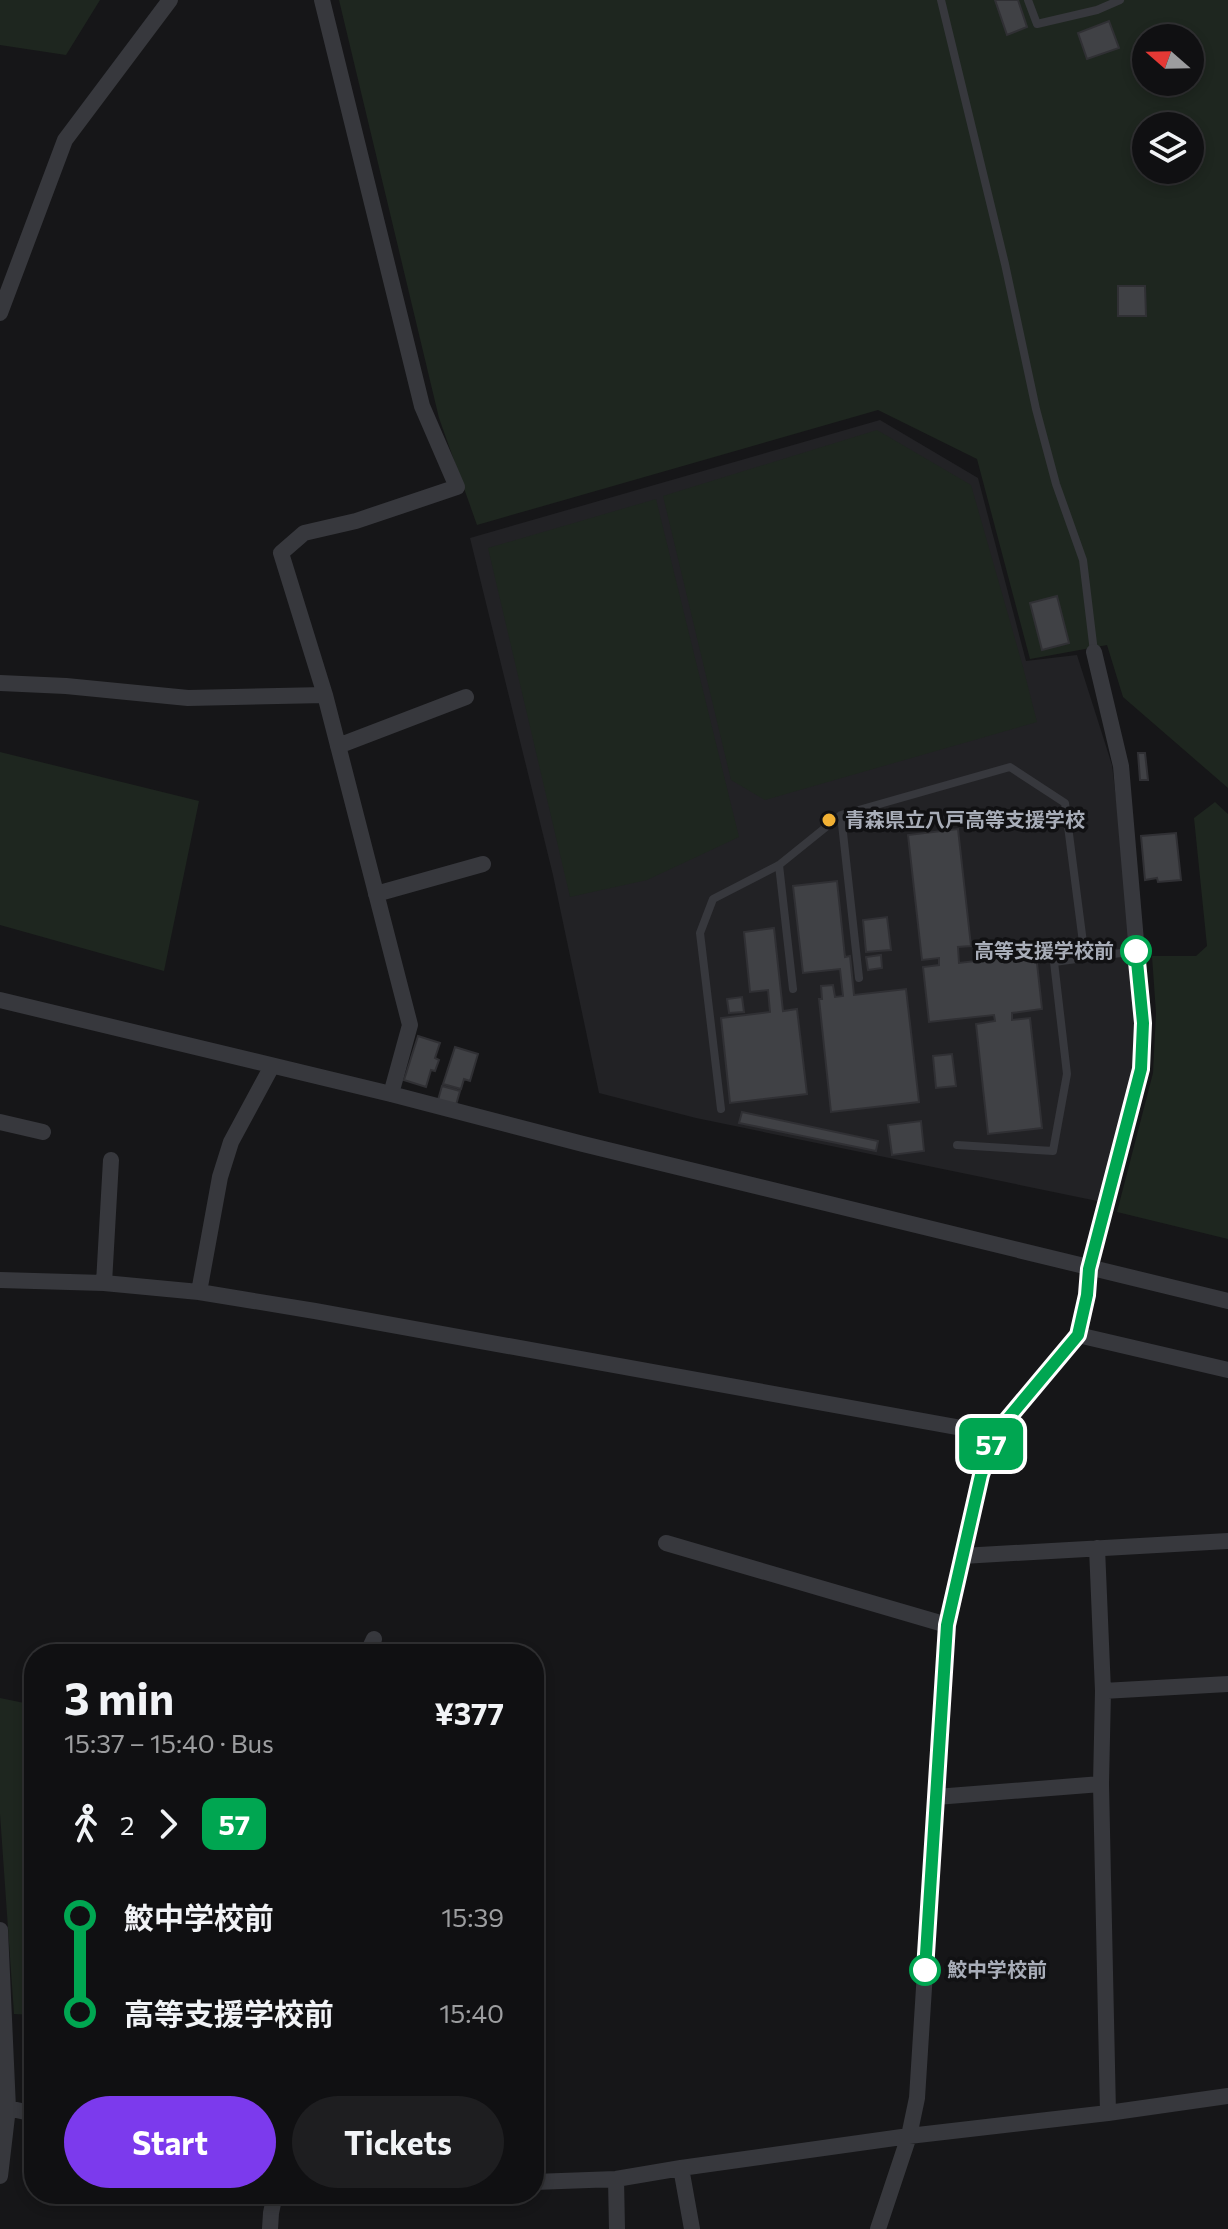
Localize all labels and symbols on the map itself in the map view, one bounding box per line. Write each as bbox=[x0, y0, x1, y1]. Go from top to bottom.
north arrow bbox=[1132, 24, 1204, 96]
place label: 青森県立八戸高等支援学校 bbox=[845, 807, 1085, 831]
marker: 青森県立八戸高等支援学校 bbox=[820, 811, 838, 829]
marker: 高等支援学校前 bbox=[1121, 936, 1151, 966]
place label: 高等支援学校前 bbox=[974, 938, 1114, 962]
line badge: 57 bbox=[955, 1418, 1027, 1470]
marker: 鮫中学校前 bbox=[910, 1955, 940, 1985]
place label: 鮫中学校前 bbox=[947, 1957, 1047, 1981]

